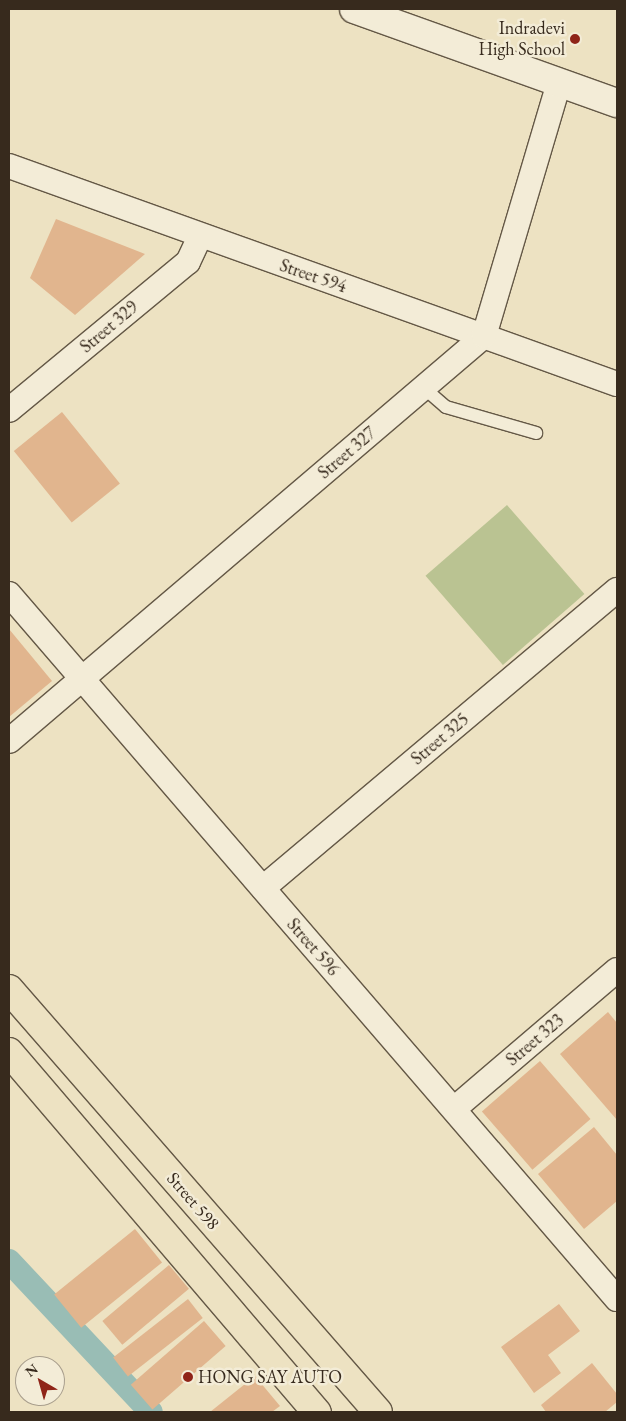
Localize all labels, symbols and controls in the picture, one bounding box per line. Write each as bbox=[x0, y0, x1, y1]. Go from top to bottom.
place label: Indradevi High School bbox=[478, 18, 565, 60]
marker: Indradevi High School bbox=[569, 33, 581, 45]
street label: Street 594 bbox=[277, 255, 349, 297]
street label: Street 329 bbox=[76, 297, 142, 357]
street label: Street 327 bbox=[314, 423, 380, 483]
street label: Street 325 bbox=[407, 709, 473, 769]
street label: Street 596 bbox=[282, 914, 344, 980]
street label: Street 323 bbox=[502, 1010, 568, 1070]
street label: Street 598 bbox=[162, 1168, 224, 1234]
north arrow bbox=[15, 1356, 65, 1406]
text: N bbox=[21, 1359, 41, 1381]
place label: HONG SAY AUTO bbox=[198, 1366, 342, 1388]
marker: HONG SAY AUTO bbox=[182, 1371, 194, 1383]

